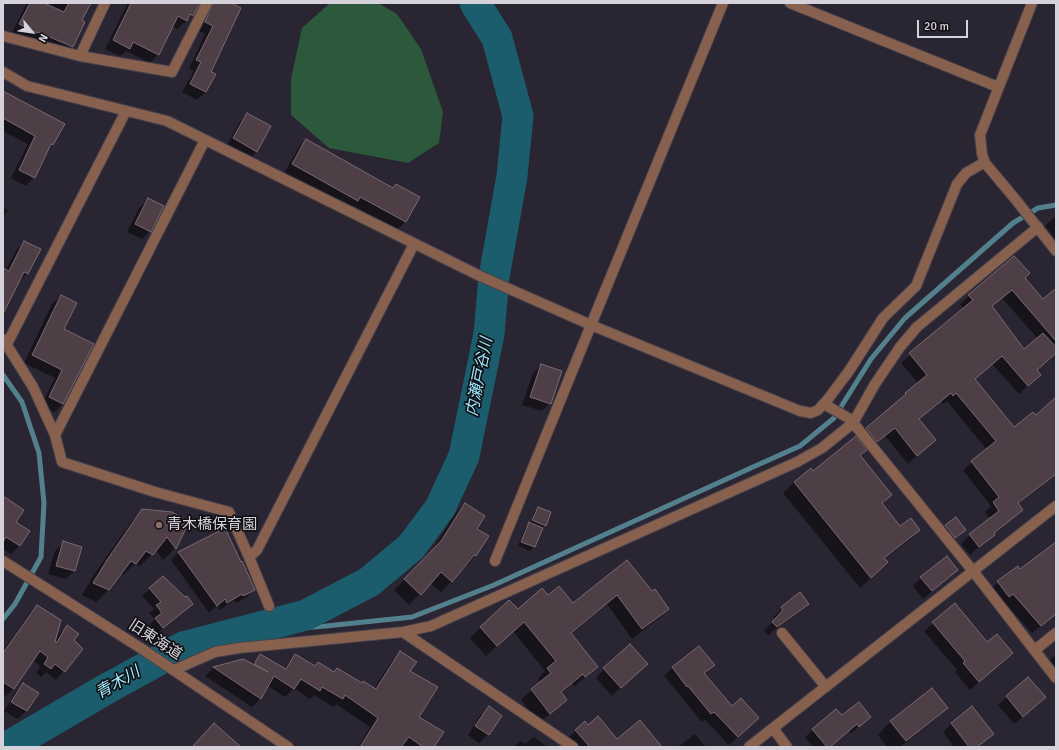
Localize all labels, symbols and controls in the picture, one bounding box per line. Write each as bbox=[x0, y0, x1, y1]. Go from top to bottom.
north arrow bbox=[12, 12, 52, 52]
scale bar bbox=[919, 12, 970, 38]
text: 20 m bbox=[924, 19, 949, 34]
text: N bbox=[35, 32, 50, 45]
water label: 内瀬戸谷川 bbox=[463, 336, 497, 418]
place label: 青木橋保育園 bbox=[167, 516, 257, 534]
marker: 青木橋保育園 bbox=[154, 520, 164, 530]
street label: 旧東海道 bbox=[125, 616, 185, 664]
water label: 青木川 bbox=[92, 663, 144, 703]

